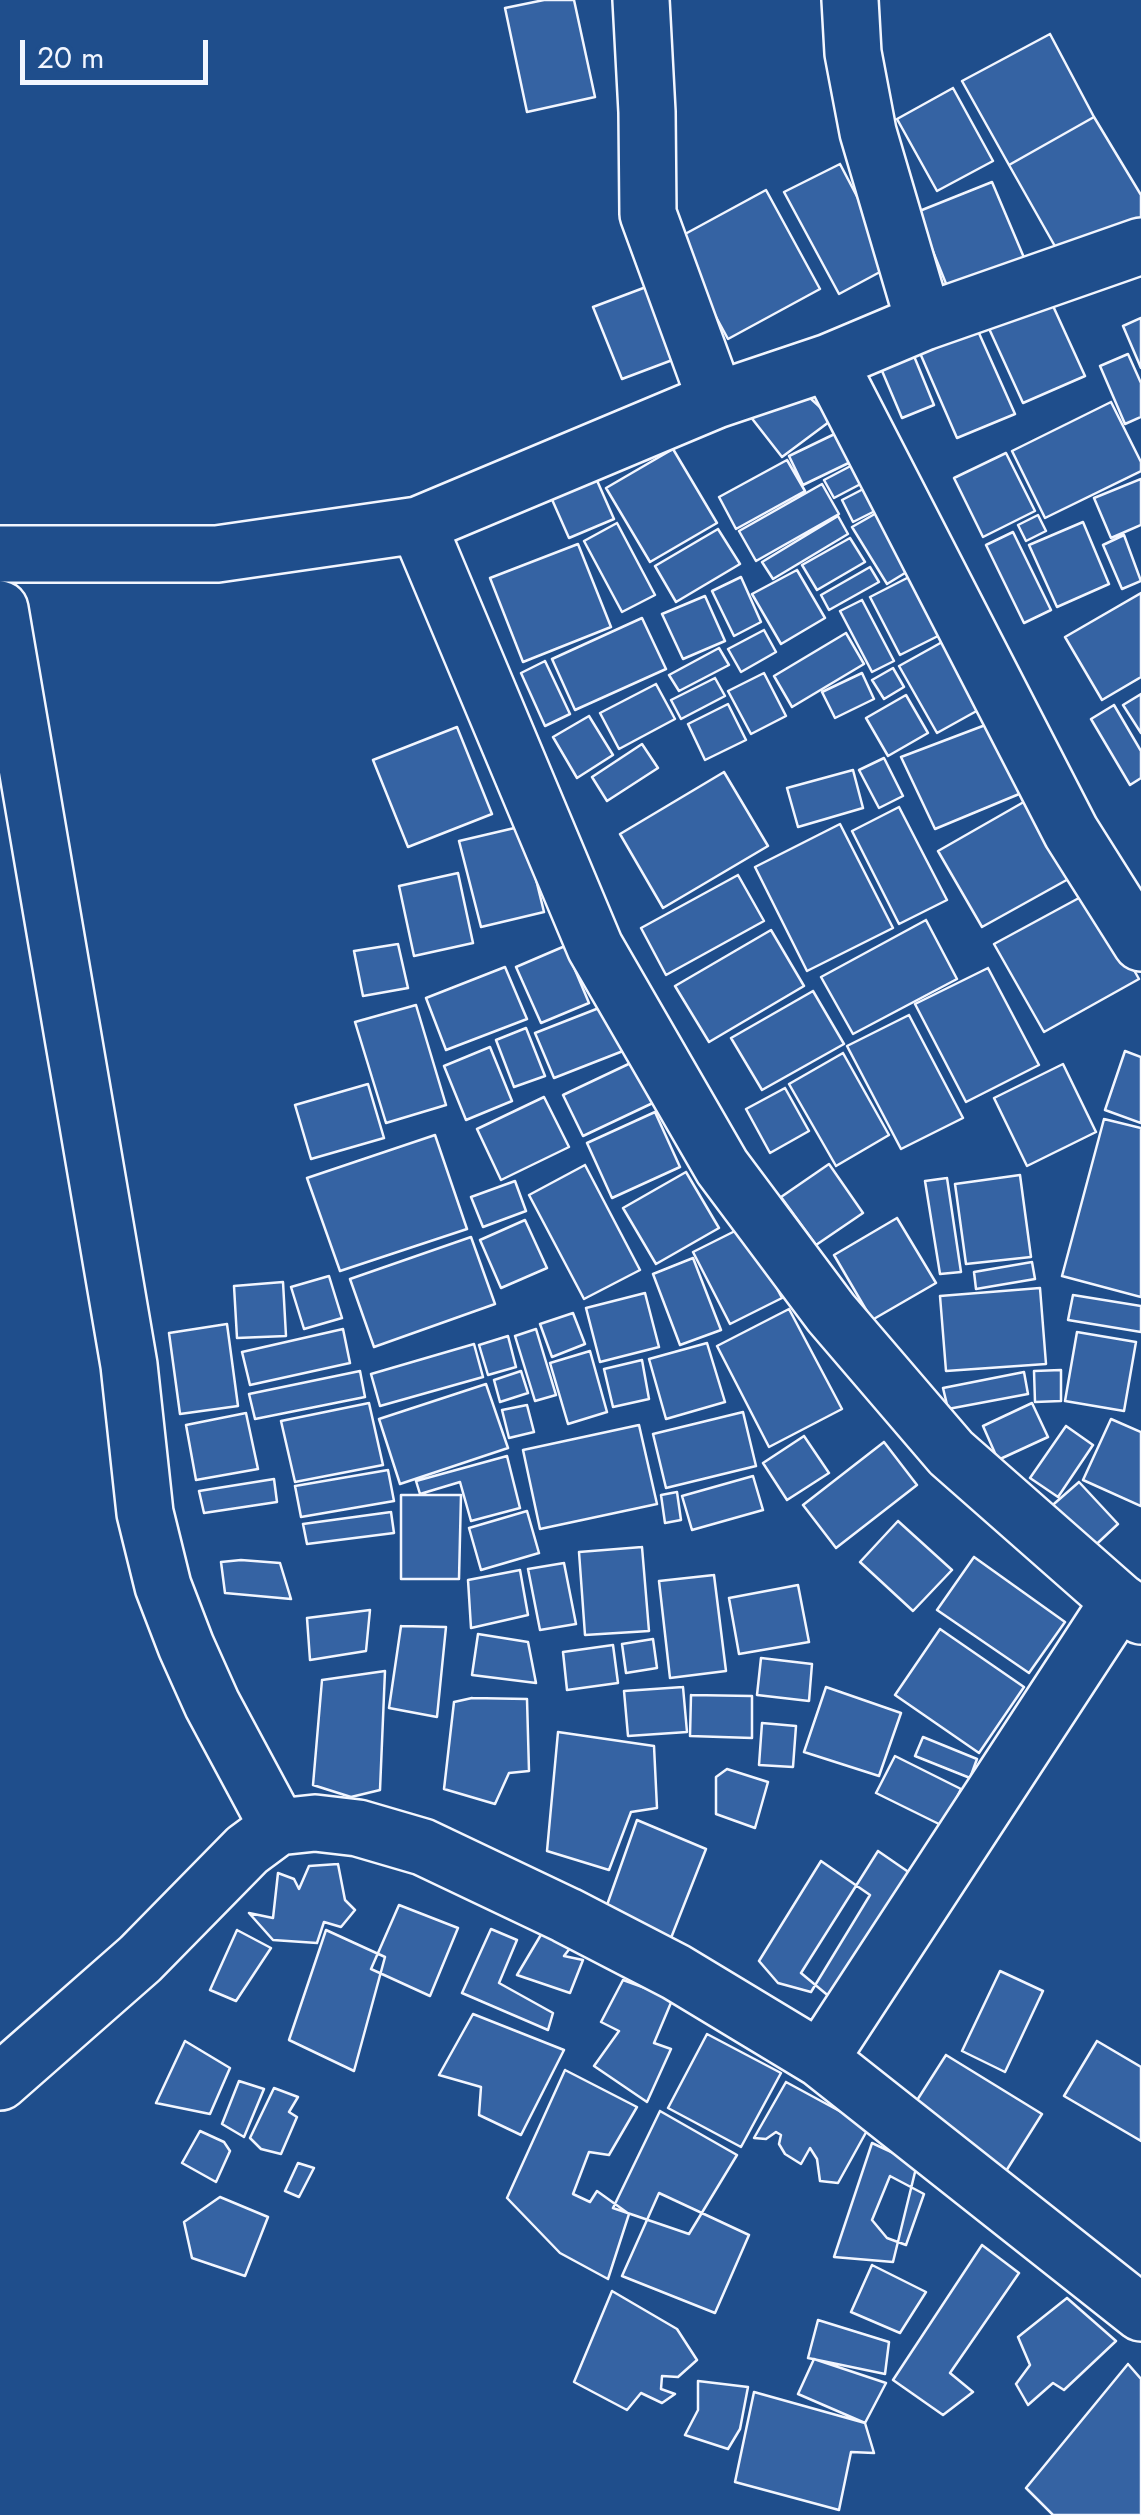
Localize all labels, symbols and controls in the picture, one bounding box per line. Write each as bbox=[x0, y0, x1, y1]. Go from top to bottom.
scale bar bbox=[25, 20, 212, 82]
text: 20 m bbox=[37, 36, 104, 79]

